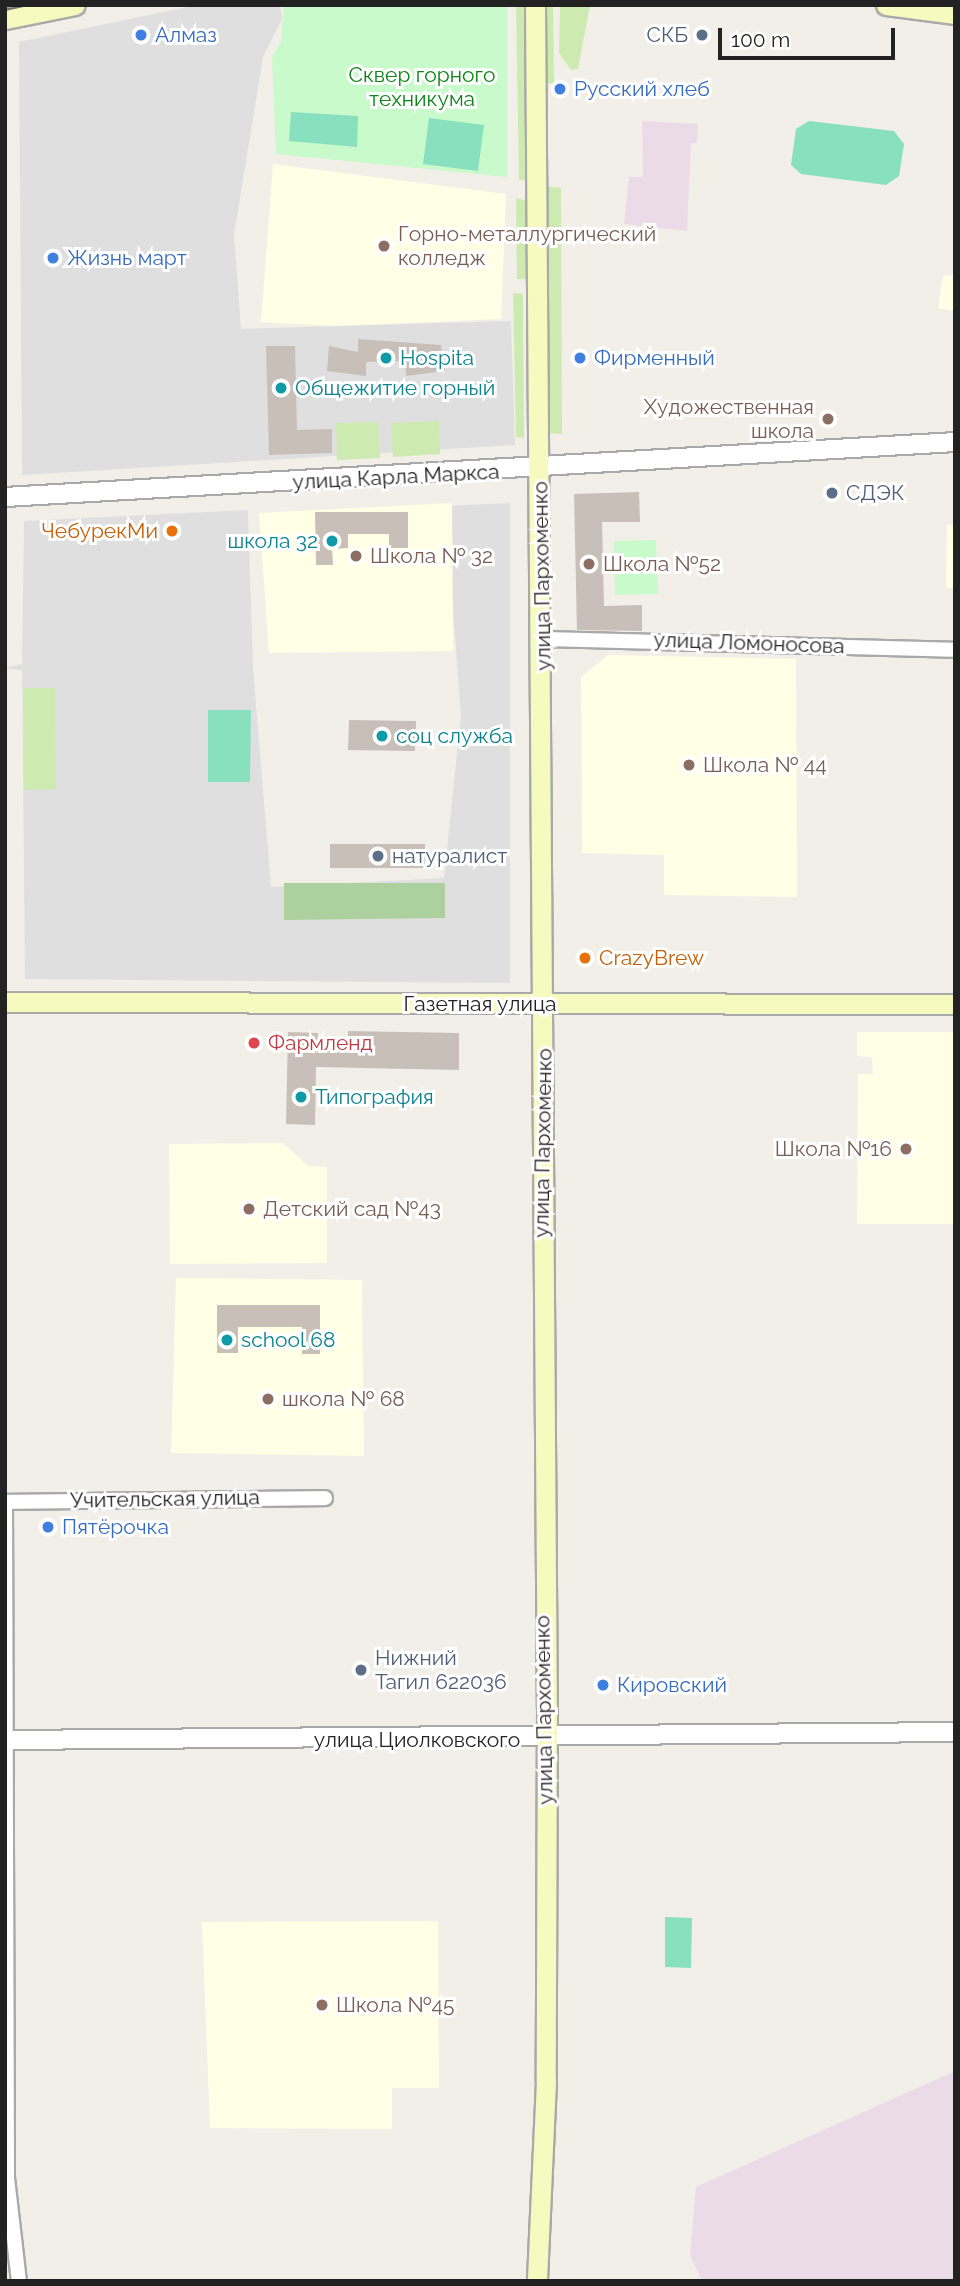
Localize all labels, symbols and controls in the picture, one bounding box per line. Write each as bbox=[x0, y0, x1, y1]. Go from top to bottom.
scale bar bbox=[722, 14, 899, 58]
place label: Алмаз bbox=[155, 22, 217, 48]
place label: СКБ bbox=[647, 22, 688, 48]
marker: Алмаз bbox=[133, 27, 149, 43]
marker: СКБ bbox=[694, 27, 710, 43]
text: 100 m bbox=[731, 27, 790, 52]
park label: Сквер горного техникума bbox=[349, 62, 495, 112]
place label: Русский хлеб bbox=[574, 76, 710, 102]
marker: Русский хлеб bbox=[552, 81, 568, 97]
place label: Горно-металлургический колледж bbox=[398, 221, 656, 271]
marker: Горно-металлургический колледж bbox=[376, 238, 392, 254]
place label: Жизнь март bbox=[67, 245, 187, 271]
marker: Жизнь март bbox=[45, 250, 61, 266]
place label: Hospita bbox=[400, 345, 474, 371]
place label: Фирменный bbox=[594, 345, 715, 371]
marker: Hospita bbox=[378, 350, 394, 366]
marker: Фирменный bbox=[572, 350, 588, 366]
place label: Общежитие горный bbox=[295, 375, 495, 401]
marker: Общежитие горный bbox=[273, 380, 289, 396]
place label: Художественная школа bbox=[644, 394, 814, 444]
marker: Художественная школа bbox=[820, 411, 836, 427]
street label: улица Карла Маркса bbox=[292, 459, 500, 495]
place label: СДЭК bbox=[846, 480, 904, 506]
street label: улица Пархоменко bbox=[528, 481, 556, 671]
marker: СДЭК bbox=[824, 485, 840, 501]
place label: ЧебурекМи bbox=[41, 518, 158, 544]
marker: ЧебурекМи bbox=[164, 523, 180, 539]
place label: школа 32 bbox=[227, 528, 318, 554]
marker: школа 32 bbox=[324, 533, 340, 549]
place label: Школа № 32 bbox=[370, 543, 493, 569]
marker: Школа № 32 bbox=[348, 548, 364, 564]
place label: Школа №52 bbox=[603, 551, 721, 577]
marker: Школа №52 bbox=[581, 556, 597, 572]
street label: улица Ломоносова bbox=[653, 627, 845, 659]
place label: соц служба bbox=[396, 723, 513, 749]
marker: соц служба bbox=[374, 728, 390, 744]
place label: Школа № 44 bbox=[703, 752, 827, 778]
marker: Школа № 44 bbox=[681, 757, 697, 773]
place label: натуралист bbox=[392, 843, 507, 869]
marker: натуралист bbox=[370, 848, 386, 864]
place label: CrazyBrew bbox=[599, 945, 704, 971]
marker: CrazyBrew bbox=[577, 950, 593, 966]
street label: Газетная улица bbox=[403, 991, 557, 1017]
place label: Фармленд bbox=[268, 1030, 373, 1056]
marker: Фармленд bbox=[246, 1035, 262, 1051]
street label: улица Пархоменко bbox=[529, 1048, 557, 1238]
place label: Типография bbox=[315, 1084, 434, 1110]
marker: Типография bbox=[293, 1089, 309, 1105]
place label: Школа №16 bbox=[775, 1136, 892, 1162]
marker: Школа №16 bbox=[898, 1141, 914, 1157]
place label: Детский сад №43 bbox=[263, 1196, 441, 1222]
marker: Детский сад №43 bbox=[241, 1201, 257, 1217]
place label: school 68 bbox=[241, 1327, 336, 1353]
marker: school 68 bbox=[219, 1332, 235, 1348]
place label: школа № 68 bbox=[282, 1386, 405, 1412]
marker: школа № 68 bbox=[260, 1391, 276, 1407]
street label: Учительская улица bbox=[70, 1485, 260, 1513]
place label: Пятёрочка bbox=[62, 1514, 169, 1540]
marker: Пятёрочка bbox=[40, 1519, 56, 1535]
street label: улица Пархоменко bbox=[530, 1615, 558, 1805]
place label: Нижний Тагил 622036 bbox=[375, 1645, 507, 1695]
marker: Нижний Тагил 622036 bbox=[353, 1662, 369, 1678]
place label: Кировский bbox=[617, 1672, 727, 1698]
marker: Кировский bbox=[595, 1677, 611, 1693]
street label: улица Циолковского bbox=[314, 1727, 520, 1753]
place label: Школа №45 bbox=[336, 1992, 454, 2018]
marker: Школа №45 bbox=[314, 1997, 330, 2013]

